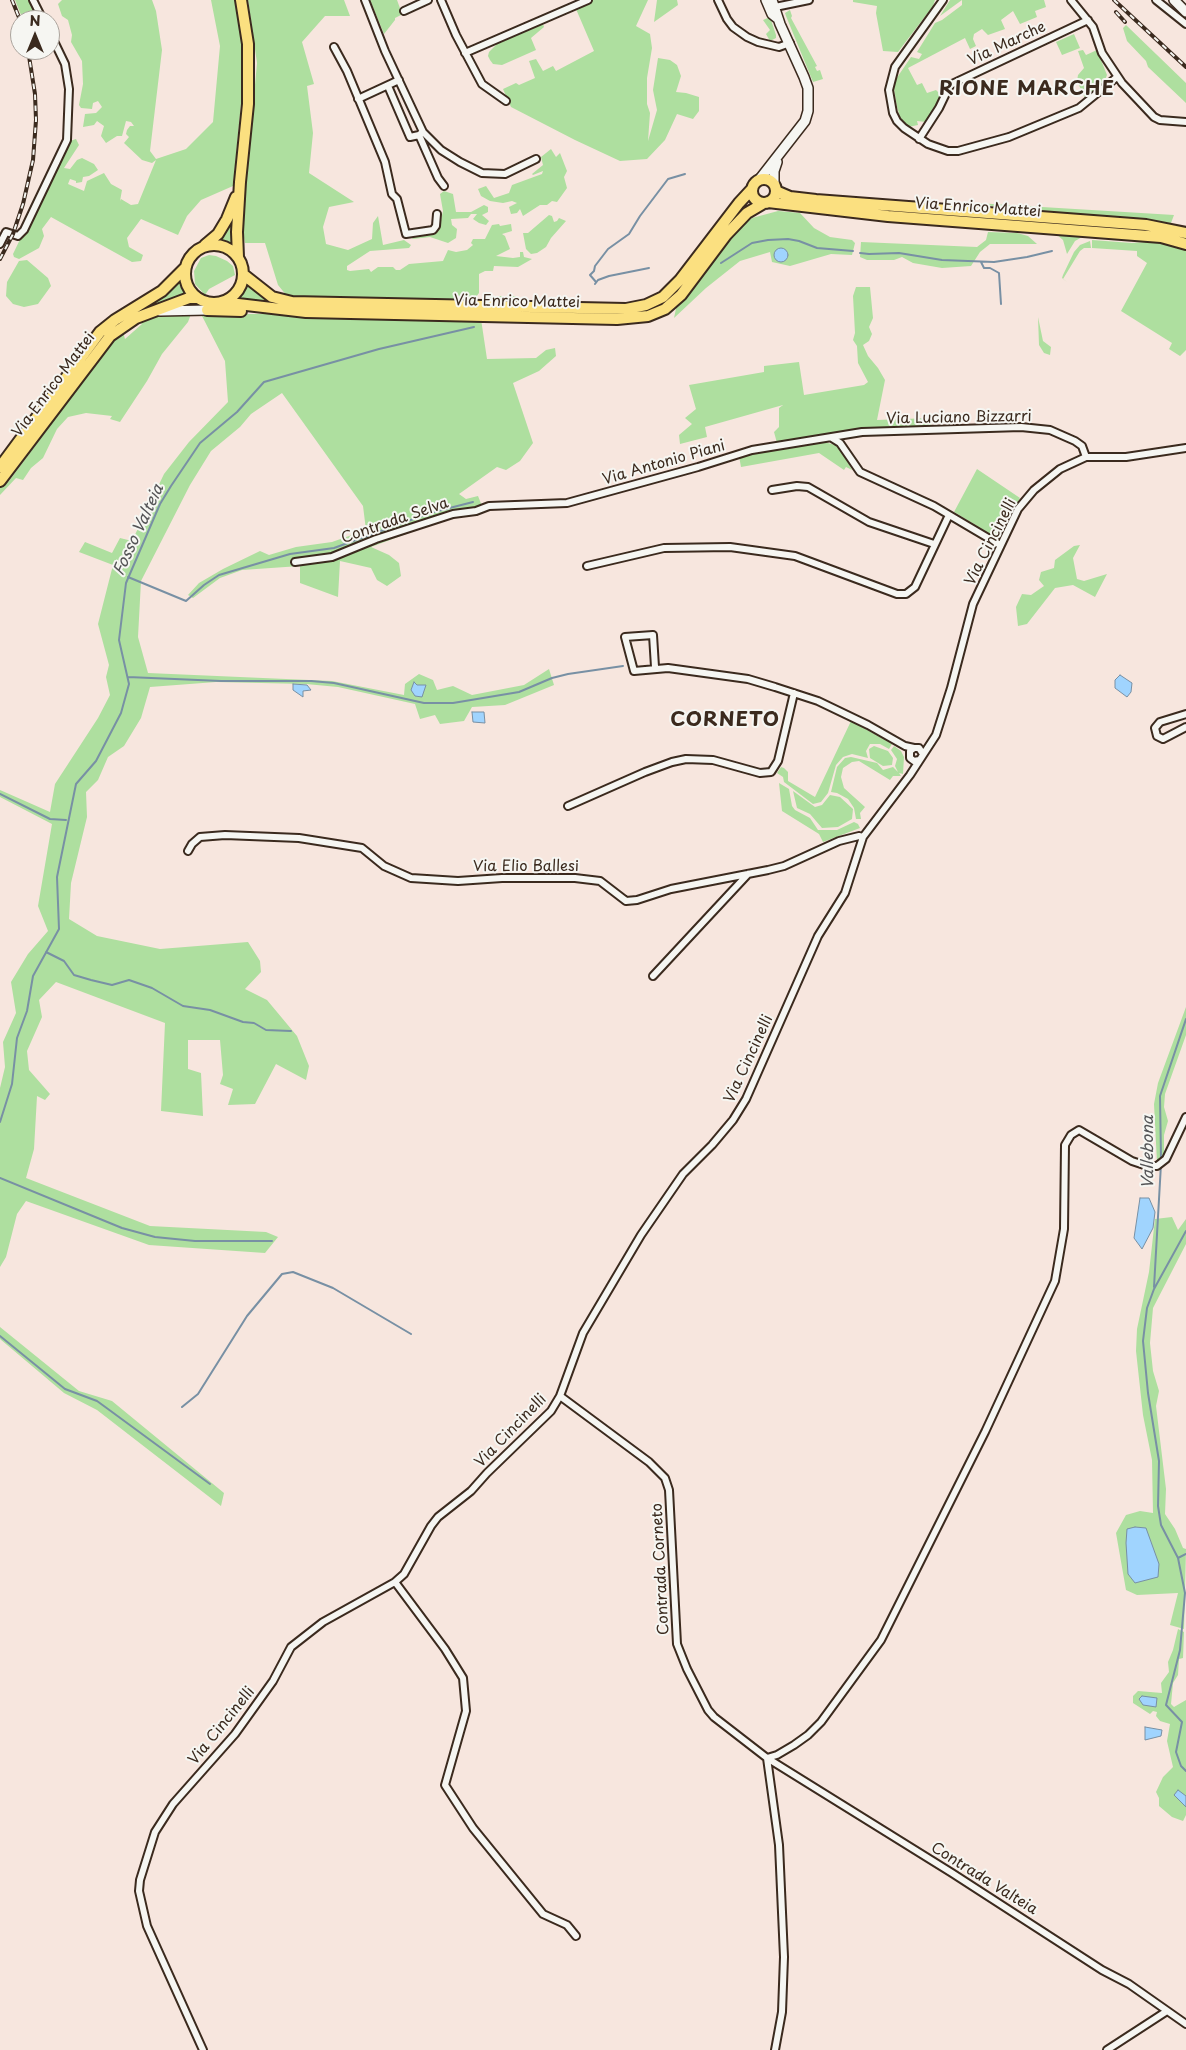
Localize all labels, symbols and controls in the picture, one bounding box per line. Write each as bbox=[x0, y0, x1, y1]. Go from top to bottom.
north arrow bbox=[10, 10, 60, 60]
text: N bbox=[29, 10, 41, 31]
street label: Via Marche bbox=[965, 18, 1049, 70]
district label: RIONE MARCHE bbox=[938, 77, 1116, 101]
street label: Via Enrico Mattei bbox=[914, 195, 1042, 221]
street label: Via Enrico Mattei bbox=[454, 292, 580, 312]
street label: Via Enrico Mattei bbox=[9, 329, 99, 441]
street label: Via Luciano Bizzarri bbox=[886, 408, 1032, 428]
street label: Via Antonio Piani bbox=[601, 437, 727, 489]
water label: Fosso Valteia bbox=[110, 481, 168, 579]
street label: Contrada Selva bbox=[339, 494, 451, 548]
street label: Via Cincinelli bbox=[961, 496, 1021, 588]
district label: CORNETO bbox=[670, 708, 780, 732]
street label: Via Elio Ballesi bbox=[473, 858, 579, 876]
street label: Via Cincinelli bbox=[721, 1012, 777, 1106]
water label: Vallebona bbox=[1139, 1115, 1159, 1189]
street label: Via Cincinelli bbox=[472, 1391, 550, 1471]
street label: Contrada Corneto bbox=[649, 1503, 673, 1635]
street label: Via Cincinelli bbox=[185, 1683, 259, 1769]
street label: Contrada Valteia bbox=[927, 1839, 1041, 1919]

